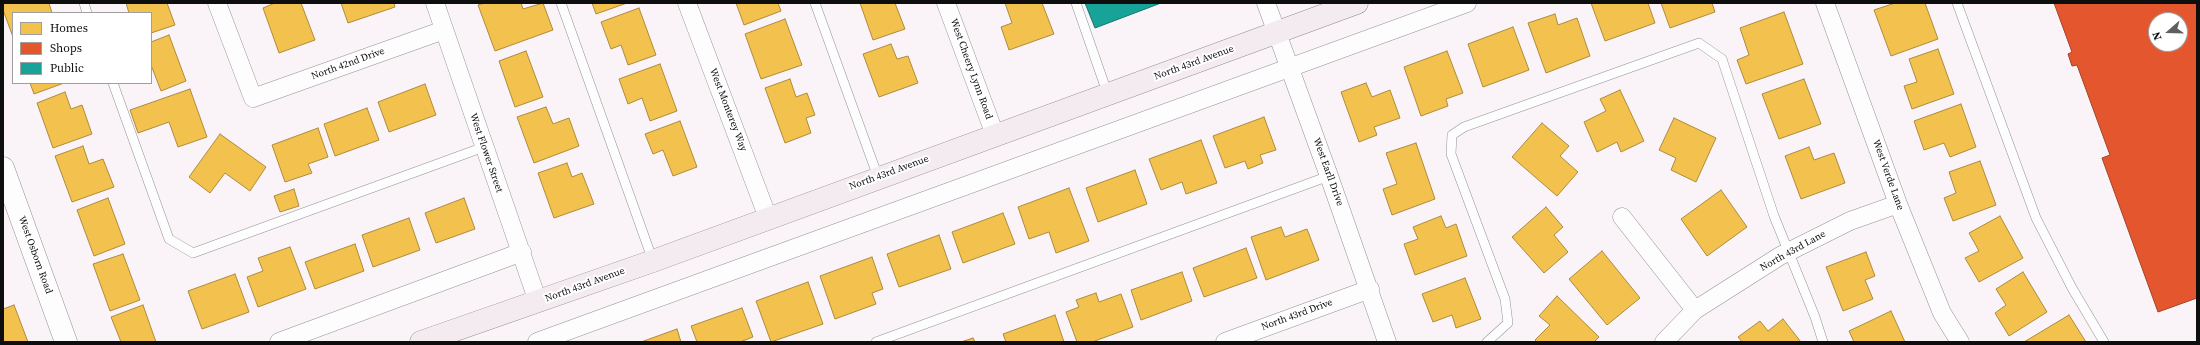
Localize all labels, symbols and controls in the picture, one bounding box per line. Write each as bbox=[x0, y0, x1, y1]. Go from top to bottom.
legend bbox=[12, 12, 152, 84]
north arrow bbox=[2148, 12, 2188, 52]
street label: West Cheery Lynn Road bbox=[947, 17, 995, 121]
text: Homes bbox=[50, 20, 88, 36]
text: N bbox=[2149, 30, 2166, 42]
text: Shops bbox=[50, 40, 82, 56]
street label: North 43rd Avenue bbox=[1153, 43, 1235, 83]
street label: North 42nd Drive bbox=[310, 45, 386, 83]
text: Public bbox=[50, 60, 84, 76]
street label: West Monterey Way bbox=[707, 67, 749, 153]
street label: West Flower Street bbox=[467, 112, 505, 194]
street label: West Earll Drive bbox=[1310, 136, 1346, 208]
street label: West Verde Lane bbox=[1870, 138, 1906, 212]
street label: North 43rd Avenue bbox=[848, 153, 930, 193]
street label: West Osborn Road bbox=[15, 215, 55, 295]
street label: North 43rd Lane bbox=[1758, 228, 1828, 274]
street label: North 43rd Avenue bbox=[544, 265, 626, 305]
street label: North 43rd Drive bbox=[1260, 297, 1334, 333]

